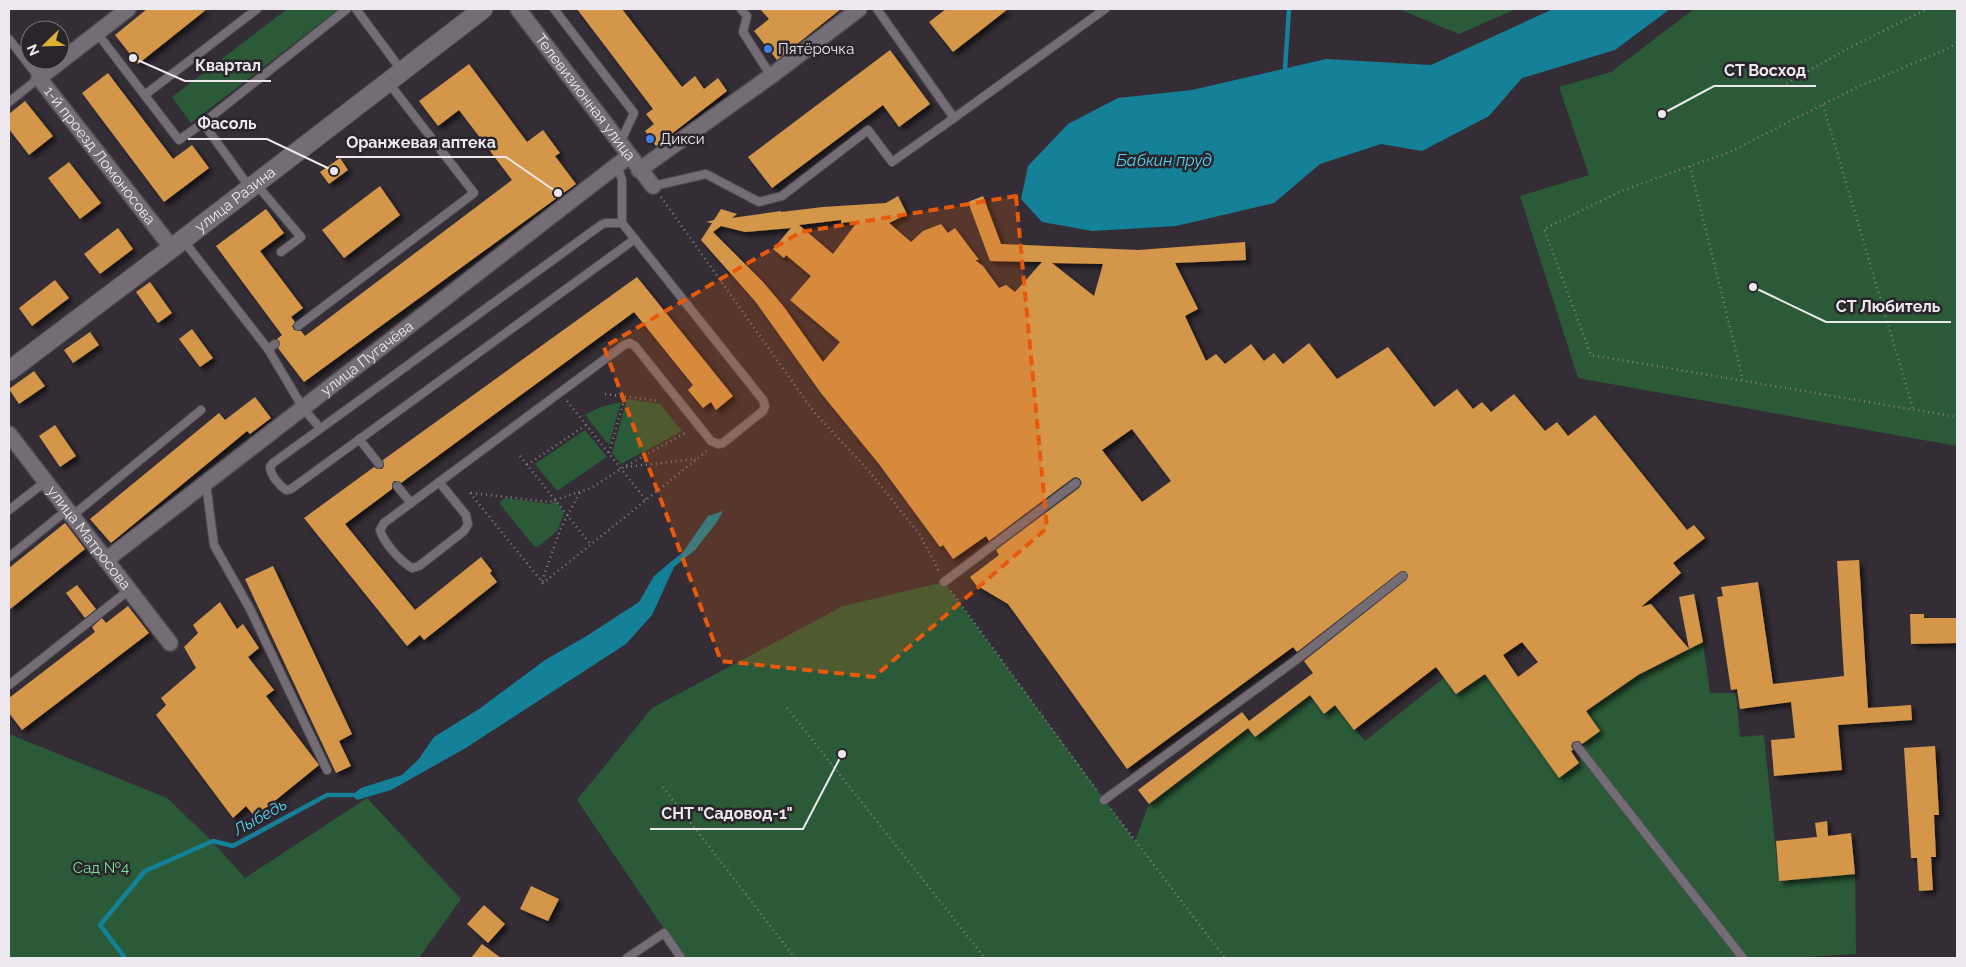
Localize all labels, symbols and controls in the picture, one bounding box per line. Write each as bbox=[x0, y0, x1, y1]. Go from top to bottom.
north arrow bbox=[20, 20, 70, 70]
street label: Телевизионная улица bbox=[531, 30, 639, 164]
place label: Пятёрочка bbox=[778, 40, 854, 58]
text: N bbox=[24, 42, 42, 58]
marker: Пятёрочка bbox=[762, 43, 774, 55]
callout: Квартал bbox=[185, 50, 271, 81]
callout: СТ Восход bbox=[1714, 55, 1816, 86]
text: Квартал bbox=[195, 56, 261, 75]
text: СТ Восход bbox=[1724, 61, 1806, 80]
street label: 1-й проезд Ломоносова bbox=[40, 83, 159, 228]
callout: Фасоль bbox=[188, 108, 267, 139]
text: Фасоль bbox=[198, 114, 257, 133]
callout: Оранжевая аптека bbox=[336, 126, 506, 157]
place label: Дикси bbox=[660, 130, 705, 148]
text: Оранжевая аптека bbox=[346, 133, 496, 152]
marker: Дикси bbox=[644, 133, 656, 145]
water label: Бабкин пруд bbox=[1116, 151, 1212, 170]
street label: улица Разина bbox=[192, 163, 279, 236]
callout: СТ Любитель bbox=[1826, 291, 1951, 322]
text: СТ Любитель bbox=[1836, 297, 1941, 316]
street label: улица Пугачёва bbox=[317, 317, 417, 400]
street label: улица Матросова bbox=[43, 482, 135, 593]
water label: Лыбедь bbox=[229, 794, 290, 840]
callout: СНТ "Садовод-1" bbox=[650, 798, 803, 829]
text: СНТ "Садовод-1" bbox=[661, 804, 793, 823]
park label: Сад №4 bbox=[73, 859, 129, 877]

